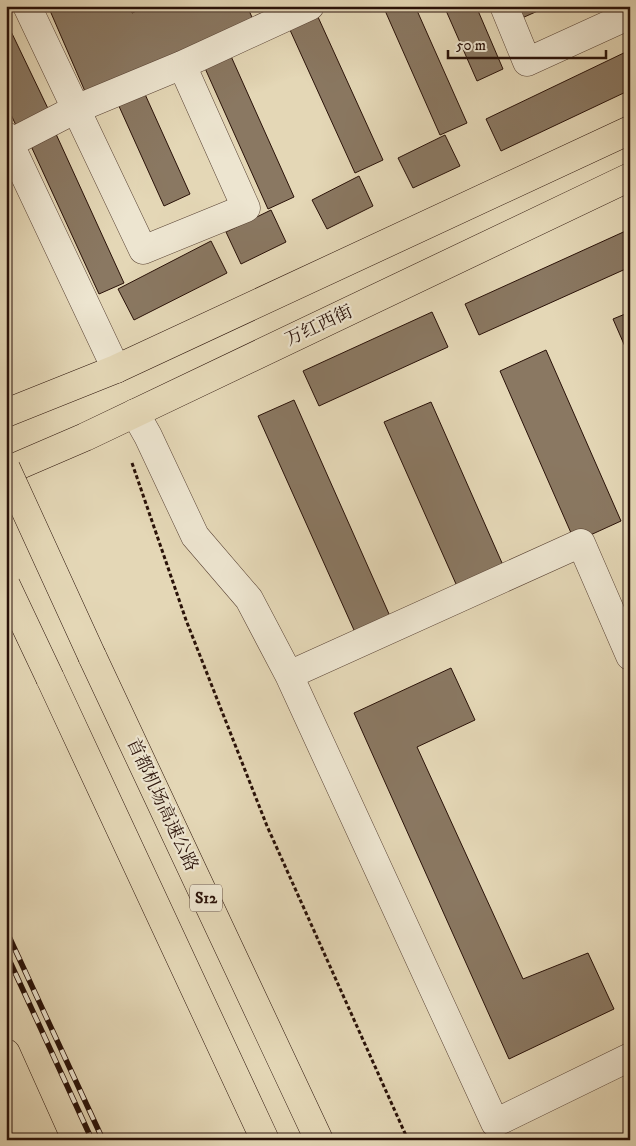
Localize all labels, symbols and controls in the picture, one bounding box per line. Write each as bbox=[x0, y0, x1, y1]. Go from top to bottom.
scale bar bbox=[448, 28, 606, 60]
text: 50 m bbox=[456, 36, 486, 55]
street label: 万红西街 bbox=[282, 301, 356, 351]
street label: 首都机场高速公路 bbox=[122, 735, 202, 875]
road number: S12 bbox=[190, 884, 222, 911]

